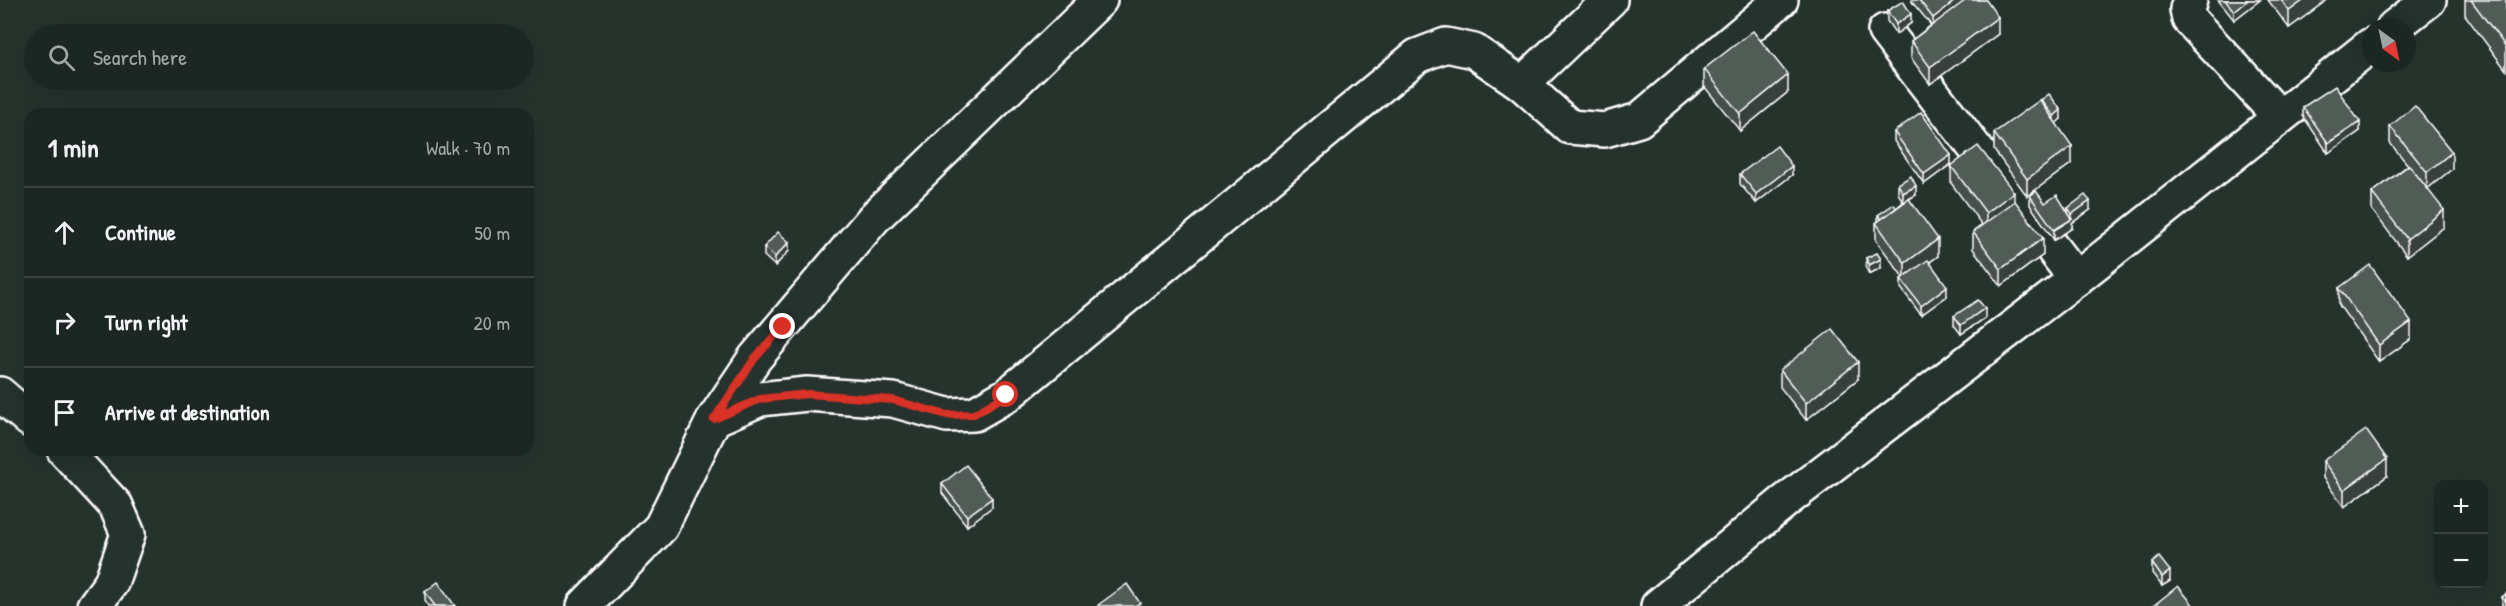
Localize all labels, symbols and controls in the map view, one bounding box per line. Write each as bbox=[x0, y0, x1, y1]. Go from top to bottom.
north arrow bbox=[2362, 18, 2416, 72]
search box bbox=[24, 24, 534, 90]
icon: search bbox=[45, 41, 78, 74]
text: Search here bbox=[93, 42, 187, 72]
text: 1 min bbox=[48, 130, 99, 165]
text: Walk · 70 m bbox=[426, 134, 510, 161]
icon: ahead bbox=[48, 216, 81, 249]
text: Continue bbox=[105, 217, 176, 247]
text: 50 m bbox=[474, 219, 510, 246]
icon: right bbox=[48, 306, 81, 339]
text: Turn right bbox=[105, 307, 188, 337]
text: 20 m bbox=[473, 309, 510, 336]
route end bbox=[769, 313, 795, 339]
route start bbox=[992, 381, 1018, 407]
icon: arrive bbox=[48, 396, 81, 429]
text: Arrive at destination bbox=[105, 397, 270, 427]
map controls bbox=[2434, 480, 2488, 588]
button: + bbox=[2434, 480, 2488, 534]
button: − bbox=[2434, 534, 2488, 588]

